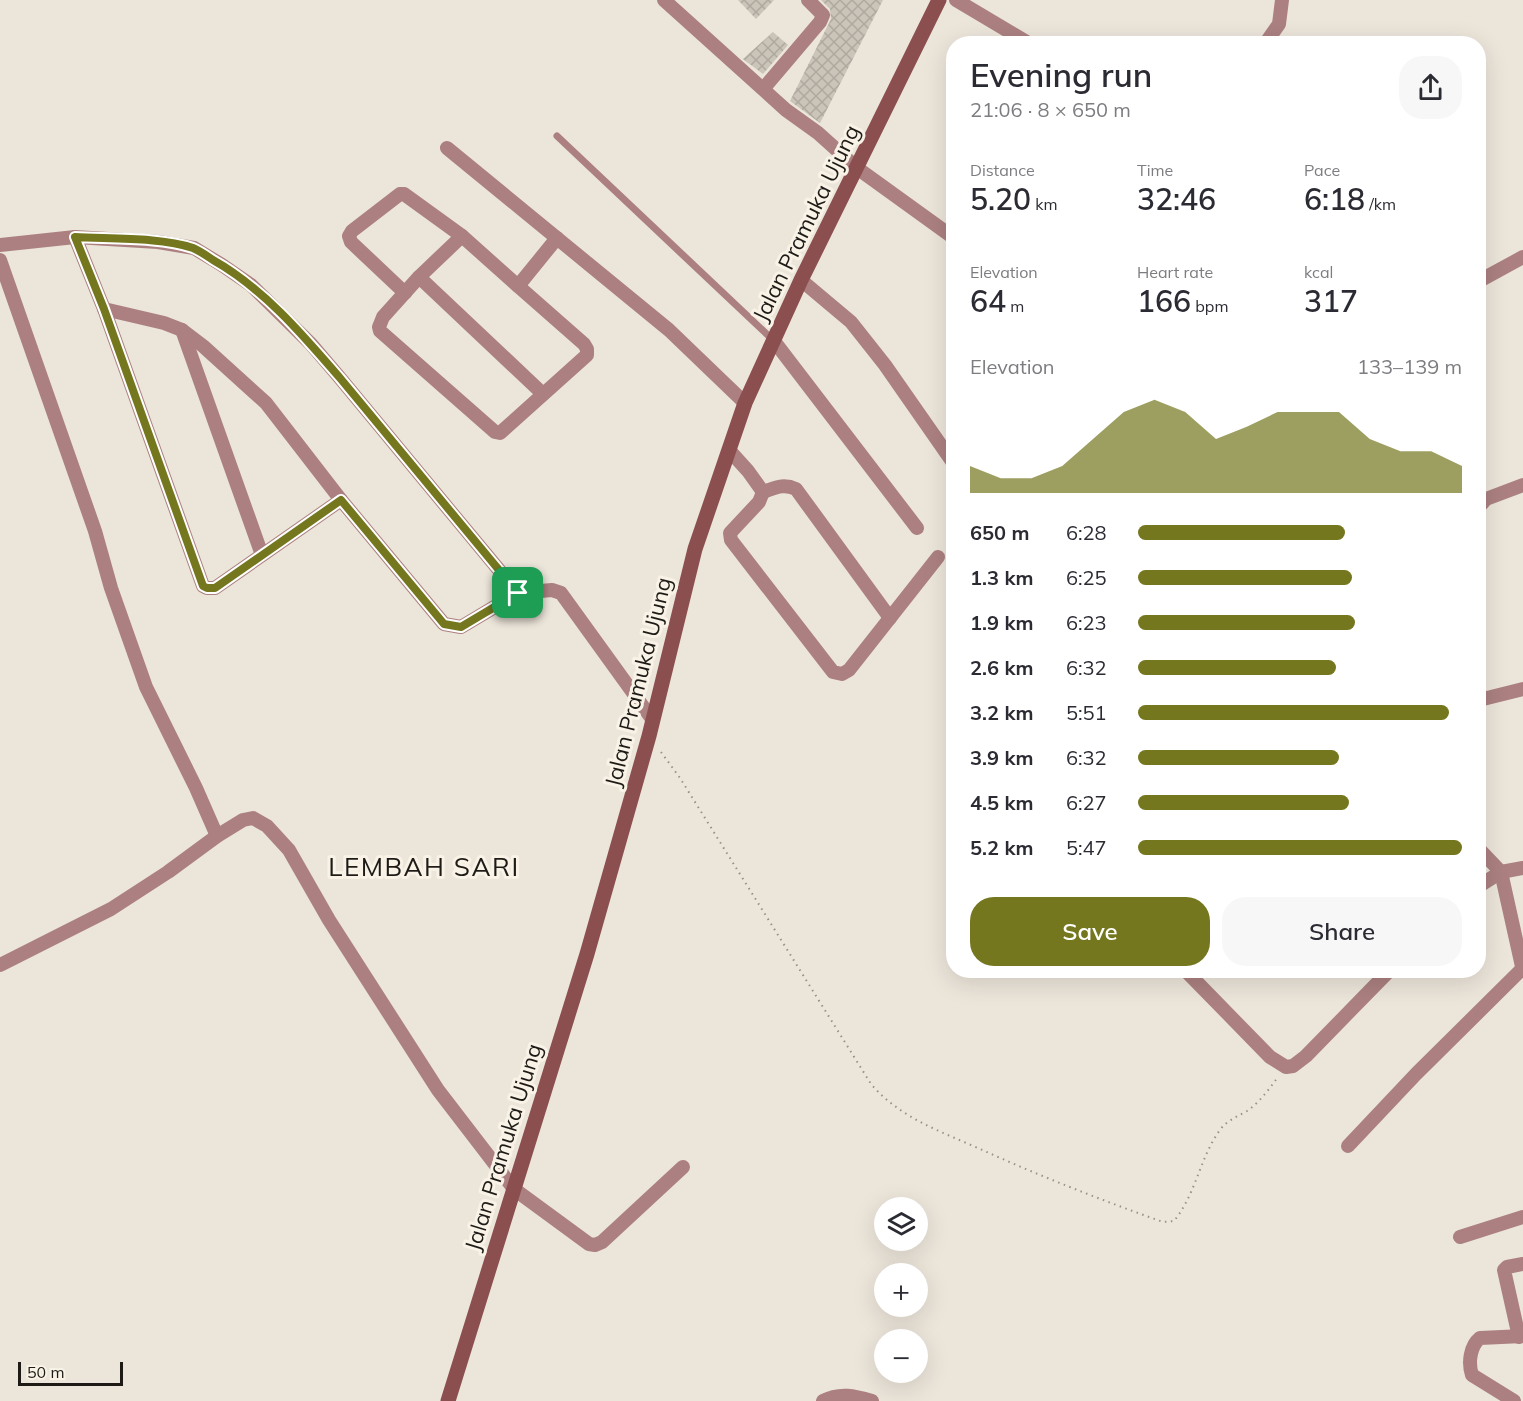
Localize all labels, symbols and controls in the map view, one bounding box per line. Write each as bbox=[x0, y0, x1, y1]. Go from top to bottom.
text: Evening run bbox=[970, 54, 1152, 95]
button: share bbox=[1399, 56, 1462, 119]
text: 21:06 · 8 × 650 m bbox=[970, 97, 1131, 122]
street label: Jalan Pramuka Ujung bbox=[746, 120, 866, 326]
text: Distance bbox=[970, 160, 1035, 180]
text: Time bbox=[1137, 160, 1173, 180]
text: Pace bbox=[1304, 160, 1340, 180]
text: 5.20 bbox=[970, 180, 1031, 218]
text: 32:46 bbox=[1137, 180, 1216, 218]
text: 6:18 bbox=[1304, 180, 1365, 218]
text: km bbox=[1031, 194, 1058, 214]
text: /km bbox=[1365, 194, 1396, 214]
text: Elevation bbox=[970, 262, 1038, 282]
text: Heart rate bbox=[1137, 262, 1213, 282]
text: kcal bbox=[1304, 262, 1333, 282]
text: 64 bbox=[970, 282, 1006, 320]
text: 166 bbox=[1137, 282, 1191, 320]
text: 317 bbox=[1304, 282, 1358, 320]
text: m bbox=[1006, 296, 1024, 316]
text: bpm bbox=[1191, 296, 1228, 316]
text: Elevation bbox=[970, 354, 1055, 379]
text: 133–139 m bbox=[1357, 354, 1462, 379]
text: 650 m bbox=[970, 520, 1029, 545]
text: 6:28 bbox=[1066, 520, 1107, 545]
text: 1.3 km bbox=[970, 565, 1033, 590]
text: 6:25 bbox=[1066, 565, 1107, 590]
pin bbox=[492, 567, 543, 618]
street label: Jalan Pramuka Ujung bbox=[598, 574, 678, 790]
icon: arrive bbox=[501, 576, 534, 609]
text: 1.9 km bbox=[970, 610, 1033, 635]
text: 6:23 bbox=[1066, 610, 1107, 635]
text: 2.6 km bbox=[970, 655, 1033, 680]
text: 6:32 bbox=[1066, 655, 1107, 680]
text: 3.2 km bbox=[970, 700, 1033, 725]
text: 5:51 bbox=[1066, 700, 1107, 725]
text: 3.9 km bbox=[970, 745, 1033, 770]
text: 6:32 bbox=[1066, 745, 1107, 770]
text: 4.5 km bbox=[970, 790, 1033, 815]
text: 6:27 bbox=[1066, 790, 1107, 815]
text: 5.2 km bbox=[970, 835, 1033, 860]
text: 5:47 bbox=[1066, 835, 1107, 860]
district label: LEMBAH SARI bbox=[328, 850, 520, 883]
button: Save bbox=[970, 897, 1210, 966]
button: Share bbox=[1222, 897, 1462, 966]
street label: Jalan Pramuka Ujung bbox=[458, 1040, 548, 1254]
map controls bbox=[874, 1197, 928, 1383]
button: layers bbox=[874, 1197, 928, 1251]
button: + bbox=[874, 1263, 928, 1317]
button: − bbox=[874, 1329, 928, 1383]
scale bar bbox=[18, 1359, 123, 1386]
text: 50 m bbox=[27, 1362, 64, 1382]

